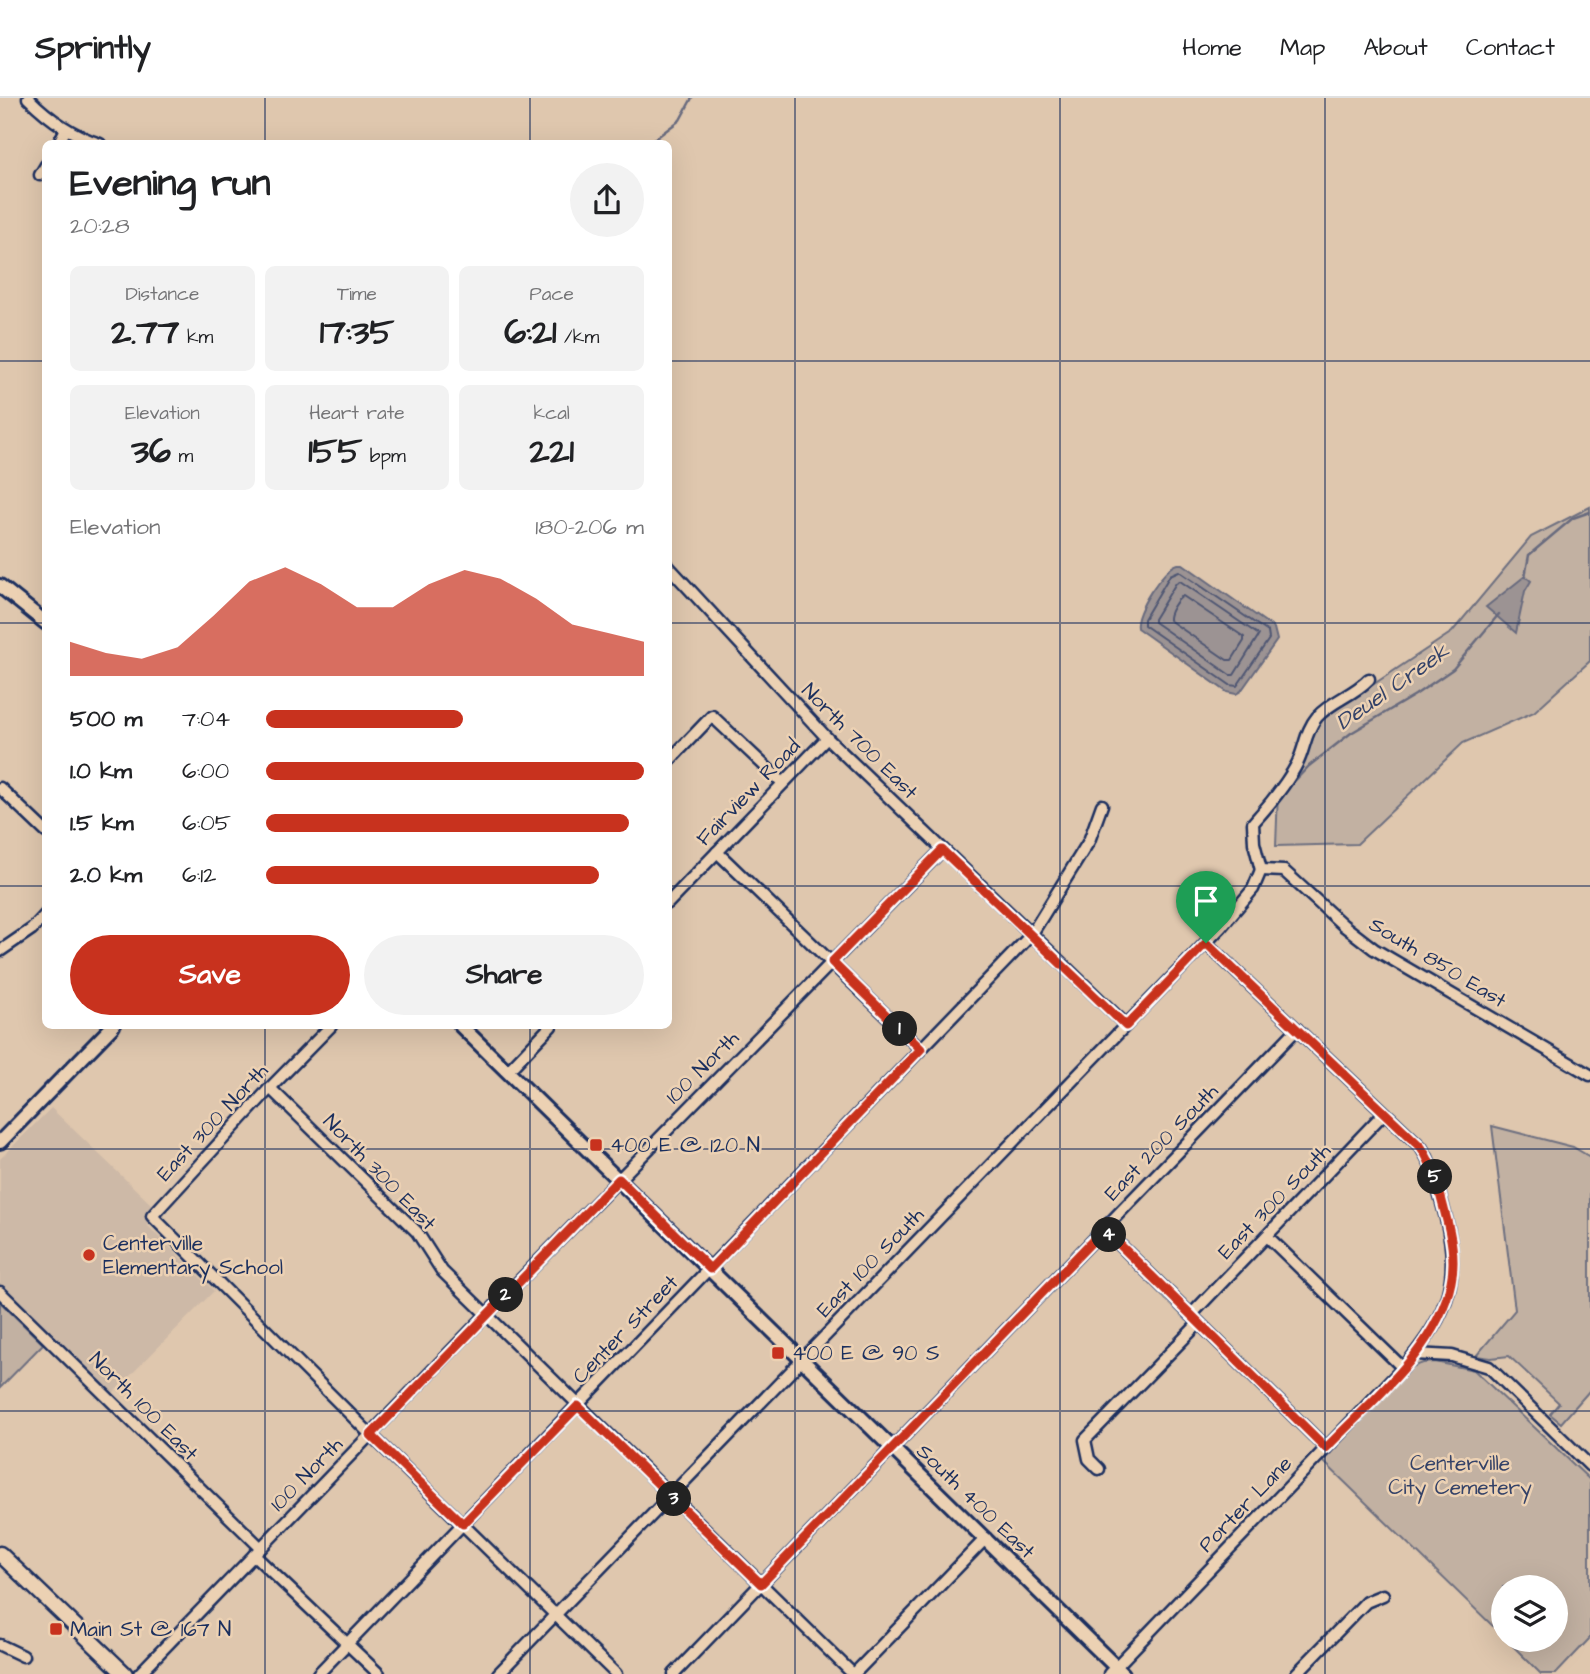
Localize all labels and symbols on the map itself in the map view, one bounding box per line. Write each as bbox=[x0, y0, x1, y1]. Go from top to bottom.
water label: Deuel Creek bbox=[1329, 635, 1457, 738]
street label: North 700 East bbox=[795, 677, 925, 806]
street label: Fairview Road bbox=[690, 732, 807, 852]
pin bbox=[1176, 871, 1236, 943]
street label: South 850 East bbox=[1364, 910, 1512, 1015]
pin: 1 bbox=[883, 1012, 918, 1046]
street label: 100 North bbox=[659, 1024, 746, 1111]
street label: East 300 North bbox=[150, 1057, 275, 1188]
street label: East 200 South bbox=[1098, 1077, 1225, 1207]
street label: North 300 East bbox=[317, 1108, 443, 1237]
place label: 400 E @ 120 N bbox=[610, 1131, 760, 1160]
marker: 400 E @ 120 N bbox=[588, 1137, 604, 1153]
street label: East 300 South bbox=[1211, 1137, 1338, 1266]
pin: 5 bbox=[1418, 1160, 1452, 1194]
street label: East 100 South bbox=[810, 1200, 931, 1324]
pin: 4 bbox=[1092, 1218, 1126, 1252]
place label: Centerville Elementary School bbox=[103, 1229, 283, 1284]
marker: Centerville Elementary School bbox=[81, 1247, 97, 1263]
street label: Center Street bbox=[566, 1268, 685, 1390]
pin: 2 bbox=[489, 1278, 524, 1312]
place label: 400 E @ 90 S bbox=[792, 1339, 939, 1368]
street label: North 100 East bbox=[83, 1345, 205, 1468]
marker: 400 E @ 90 S bbox=[770, 1345, 786, 1361]
street label: 100 North bbox=[264, 1430, 350, 1518]
street label: South 400 East bbox=[910, 1437, 1042, 1566]
park label: Centerville City Cemetery bbox=[1388, 1449, 1532, 1504]
street label: Porter Lane bbox=[1192, 1450, 1299, 1559]
pin: 3 bbox=[656, 1482, 692, 1516]
place label: Main St @ 167 N bbox=[70, 1615, 231, 1644]
marker: Main St @ 167 N bbox=[48, 1621, 64, 1637]

